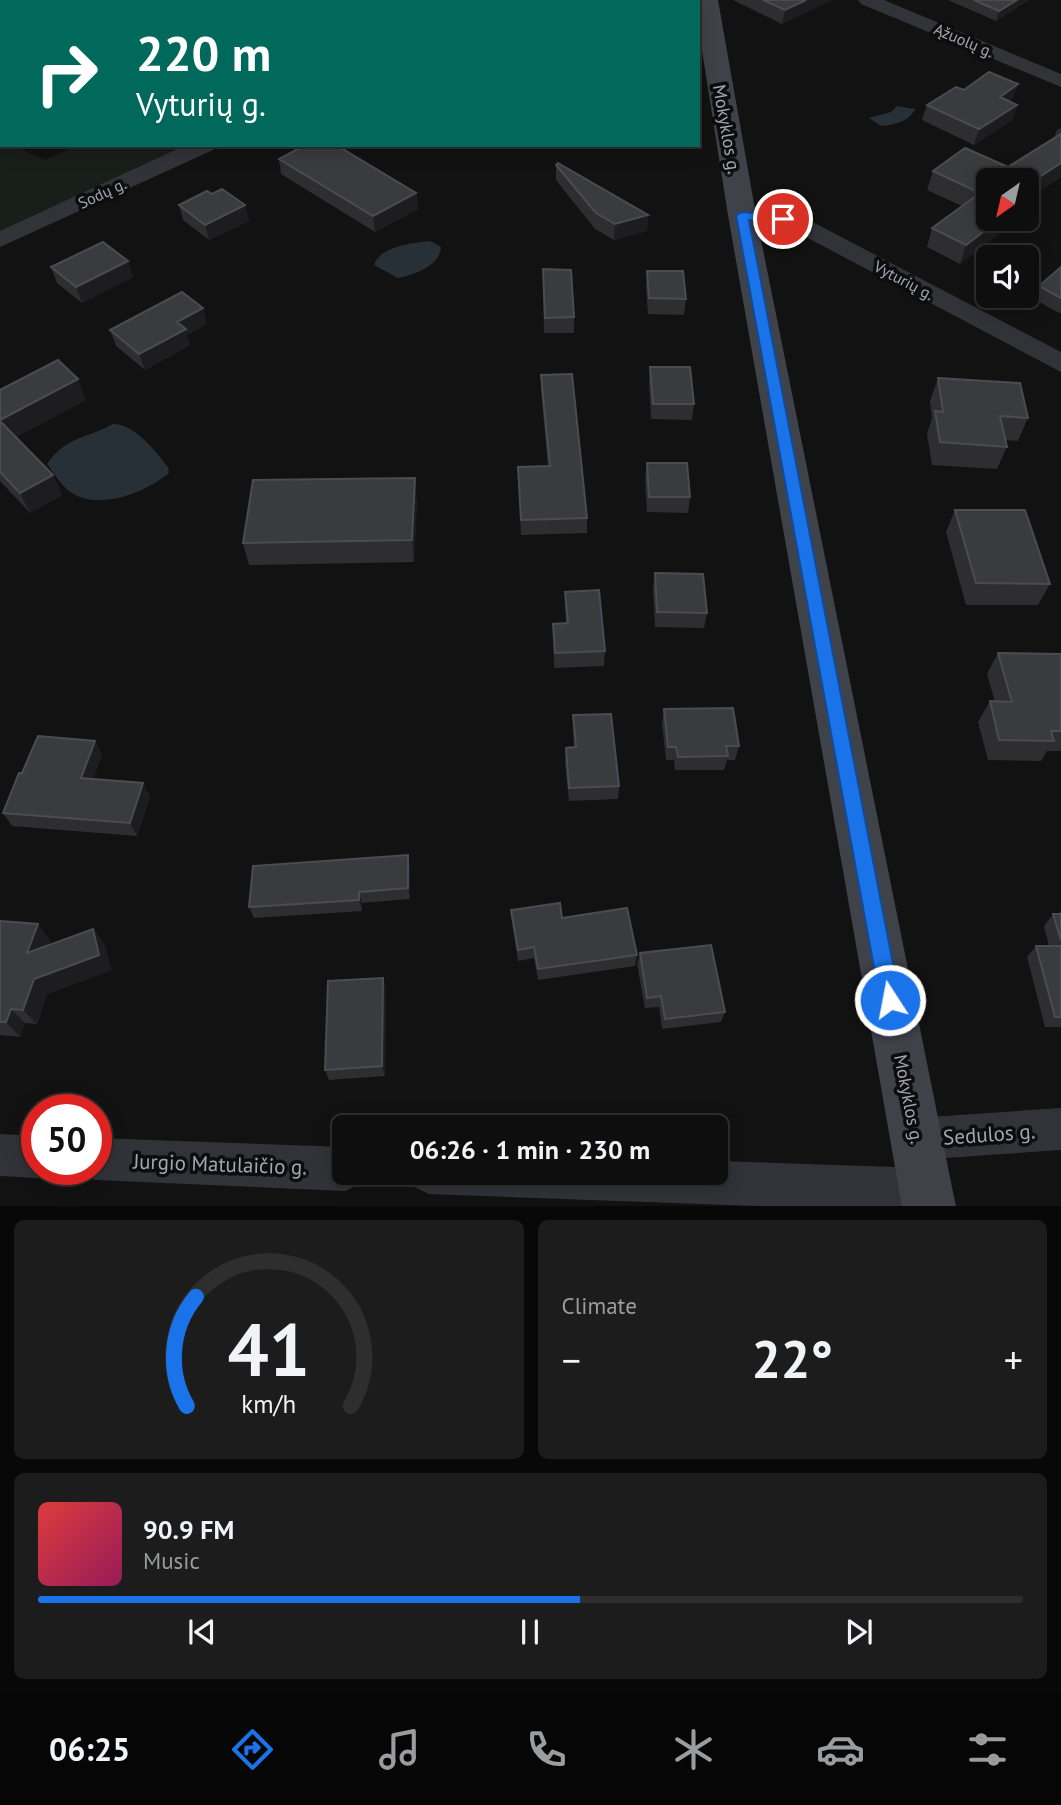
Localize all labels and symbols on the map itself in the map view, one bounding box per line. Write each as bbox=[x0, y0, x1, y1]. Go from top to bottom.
street label: Ąžuolų g. bbox=[931, 18, 997, 62]
street label: Mokyklos g. bbox=[708, 83, 746, 175]
north arrow bbox=[976, 168, 1040, 231]
street label: Sodų g. bbox=[75, 173, 129, 213]
pin bbox=[753, 189, 813, 249]
street label: Vyturių g. bbox=[870, 255, 937, 304]
position arrow bbox=[853, 963, 927, 1037]
street label: Mokyklos g. bbox=[889, 1053, 929, 1145]
speed limit sign: 50 bbox=[21, 1094, 112, 1185]
street label: Sedulos g. bbox=[942, 1117, 1036, 1151]
street label: Jurgio Matulaičio g. bbox=[132, 1147, 307, 1181]

